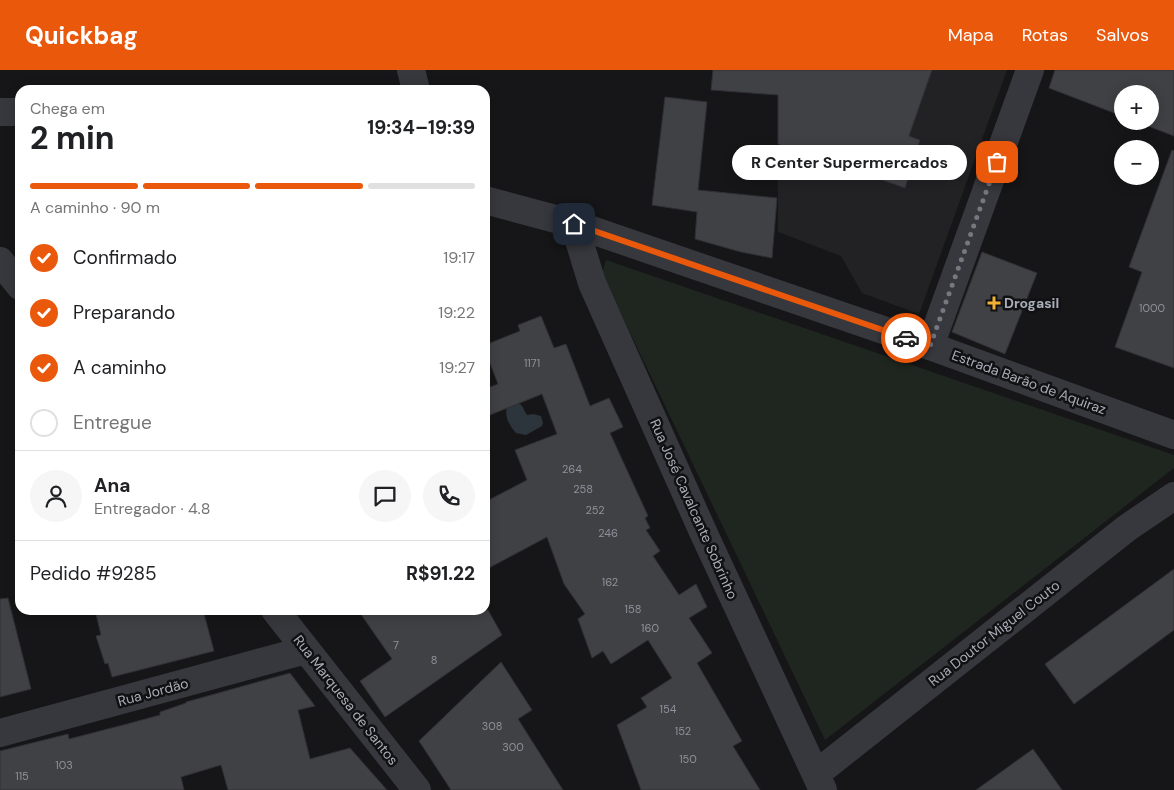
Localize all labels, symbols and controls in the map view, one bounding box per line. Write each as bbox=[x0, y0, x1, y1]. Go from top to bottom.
text: Quickbag bbox=[25, 20, 138, 51]
text: Mapa bbox=[948, 23, 994, 47]
text: Rotas bbox=[1022, 23, 1068, 47]
text: Salvos bbox=[1096, 23, 1149, 47]
map controls bbox=[1114, 85, 1159, 185]
button: + bbox=[1114, 85, 1159, 130]
text: Chega em bbox=[30, 98, 105, 119]
text: 19:34–19:39 bbox=[367, 115, 475, 140]
text: 2 min bbox=[30, 117, 115, 159]
button: − bbox=[1114, 140, 1159, 185]
pin bbox=[976, 141, 1018, 183]
callout: R Center Supermercados bbox=[732, 144, 967, 180]
icon: bag bbox=[983, 148, 1011, 176]
text: R Center Supermercados bbox=[751, 152, 948, 173]
text: A caminho · 90 m bbox=[30, 197, 160, 218]
pin bbox=[553, 203, 595, 245]
icon: home bbox=[560, 210, 588, 238]
icon: check bbox=[30, 244, 58, 272]
text: Confirmado bbox=[73, 245, 177, 270]
text: 19:17 bbox=[443, 247, 475, 268]
place label: Drogasil bbox=[1004, 294, 1059, 312]
marker: Drogasil bbox=[988, 297, 1000, 309]
icon: check bbox=[30, 299, 58, 327]
text: Preparando bbox=[73, 300, 175, 325]
house number: 1000 bbox=[1139, 301, 1165, 315]
text: 19:22 bbox=[438, 302, 475, 323]
courier bbox=[881, 313, 931, 363]
icon: car bbox=[892, 324, 920, 352]
street label: Estrada Barão de Aquiraz bbox=[949, 346, 1109, 418]
icon: check bbox=[30, 354, 58, 382]
text: A caminho bbox=[73, 355, 166, 380]
house number: 1171 bbox=[524, 356, 540, 370]
text: 19:27 bbox=[439, 357, 475, 378]
text: Entregue bbox=[73, 410, 152, 435]
street label: Rua José Cavalcante Sobrinho bbox=[646, 416, 742, 602]
house number: 264 bbox=[562, 462, 582, 476]
button: person bbox=[30, 470, 82, 522]
button: chat bbox=[359, 470, 411, 522]
button: phone bbox=[423, 470, 475, 522]
text: Ana bbox=[94, 473, 130, 498]
house number: 258 bbox=[573, 482, 593, 496]
text: Entregador · 4.8 bbox=[94, 498, 211, 519]
house number: 252 bbox=[585, 503, 605, 517]
house number: 246 bbox=[598, 526, 618, 540]
text: Pedido #9285 bbox=[30, 561, 157, 586]
text: R$91.22 bbox=[406, 561, 475, 586]
house number: 162 bbox=[602, 575, 618, 589]
street label: Rua Doutor Miguel Couto bbox=[925, 576, 1063, 690]
house number: 158 bbox=[625, 602, 641, 616]
house number: 160 bbox=[641, 621, 659, 635]
street label: Rua Marquesa de Santos bbox=[290, 631, 402, 769]
house number: 7 bbox=[393, 638, 399, 652]
house number: 8 bbox=[431, 653, 437, 667]
street label: Rua Jordão bbox=[116, 674, 190, 710]
house number: 154 bbox=[660, 702, 677, 716]
house number: 308 bbox=[482, 719, 502, 733]
house number: 152 bbox=[675, 724, 691, 738]
house number: 300 bbox=[502, 740, 524, 754]
house number: 150 bbox=[679, 752, 697, 766]
house number: 103 bbox=[55, 758, 73, 772]
house number: 115 bbox=[15, 769, 29, 783]

